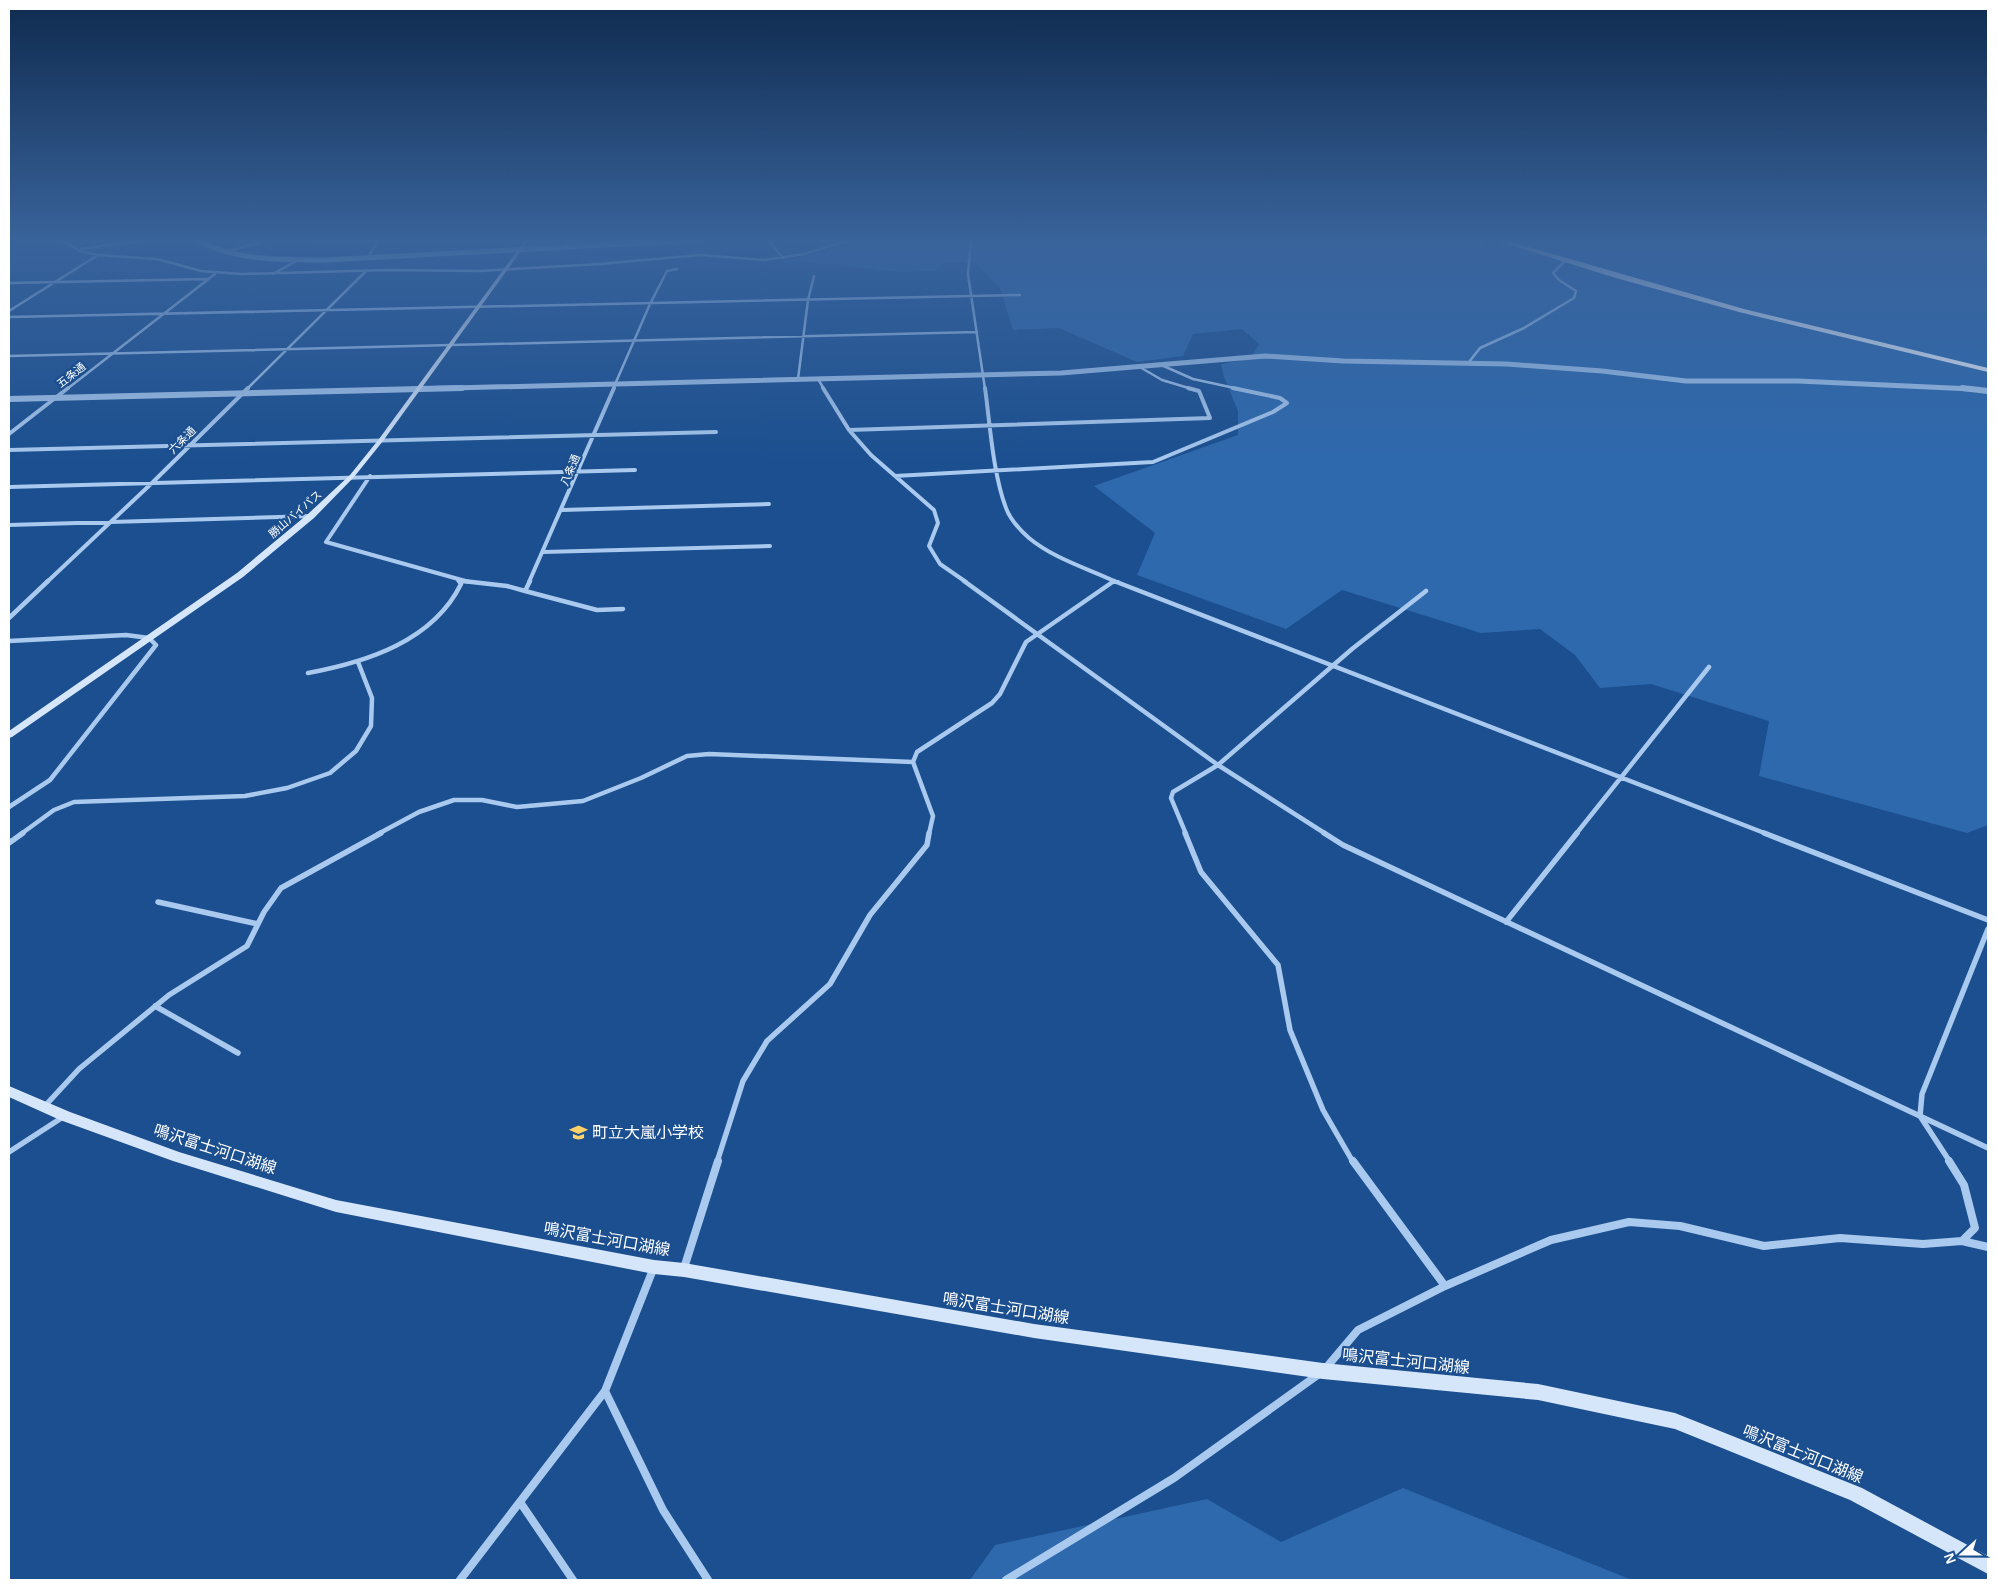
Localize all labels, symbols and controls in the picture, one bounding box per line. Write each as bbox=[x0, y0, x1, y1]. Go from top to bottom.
street label: 五条通 bbox=[54, 360, 88, 390]
street label: 六条通 bbox=[166, 424, 198, 456]
street label: 八条通 bbox=[558, 452, 582, 488]
street label: 勝山バイパス bbox=[266, 488, 324, 540]
street label: 鳴沢富士河口湖線 bbox=[151, 1121, 279, 1177]
school or university icon: 町立大嵐小学校 bbox=[568, 1122, 588, 1142]
place label: 町立大嵐小学校 bbox=[592, 1124, 704, 1141]
street label: 鳴沢富士河口湖線 bbox=[542, 1220, 672, 1258]
street label: 鳴沢富士河口湖線 bbox=[941, 1290, 1071, 1326]
street label: 鳴沢富士河口湖線 bbox=[1341, 1346, 1471, 1376]
street label: 鳴沢富士河口湖線 bbox=[1740, 1422, 1866, 1486]
north arrow bbox=[1937, 1529, 1987, 1579]
text: N bbox=[1941, 1551, 1959, 1566]

